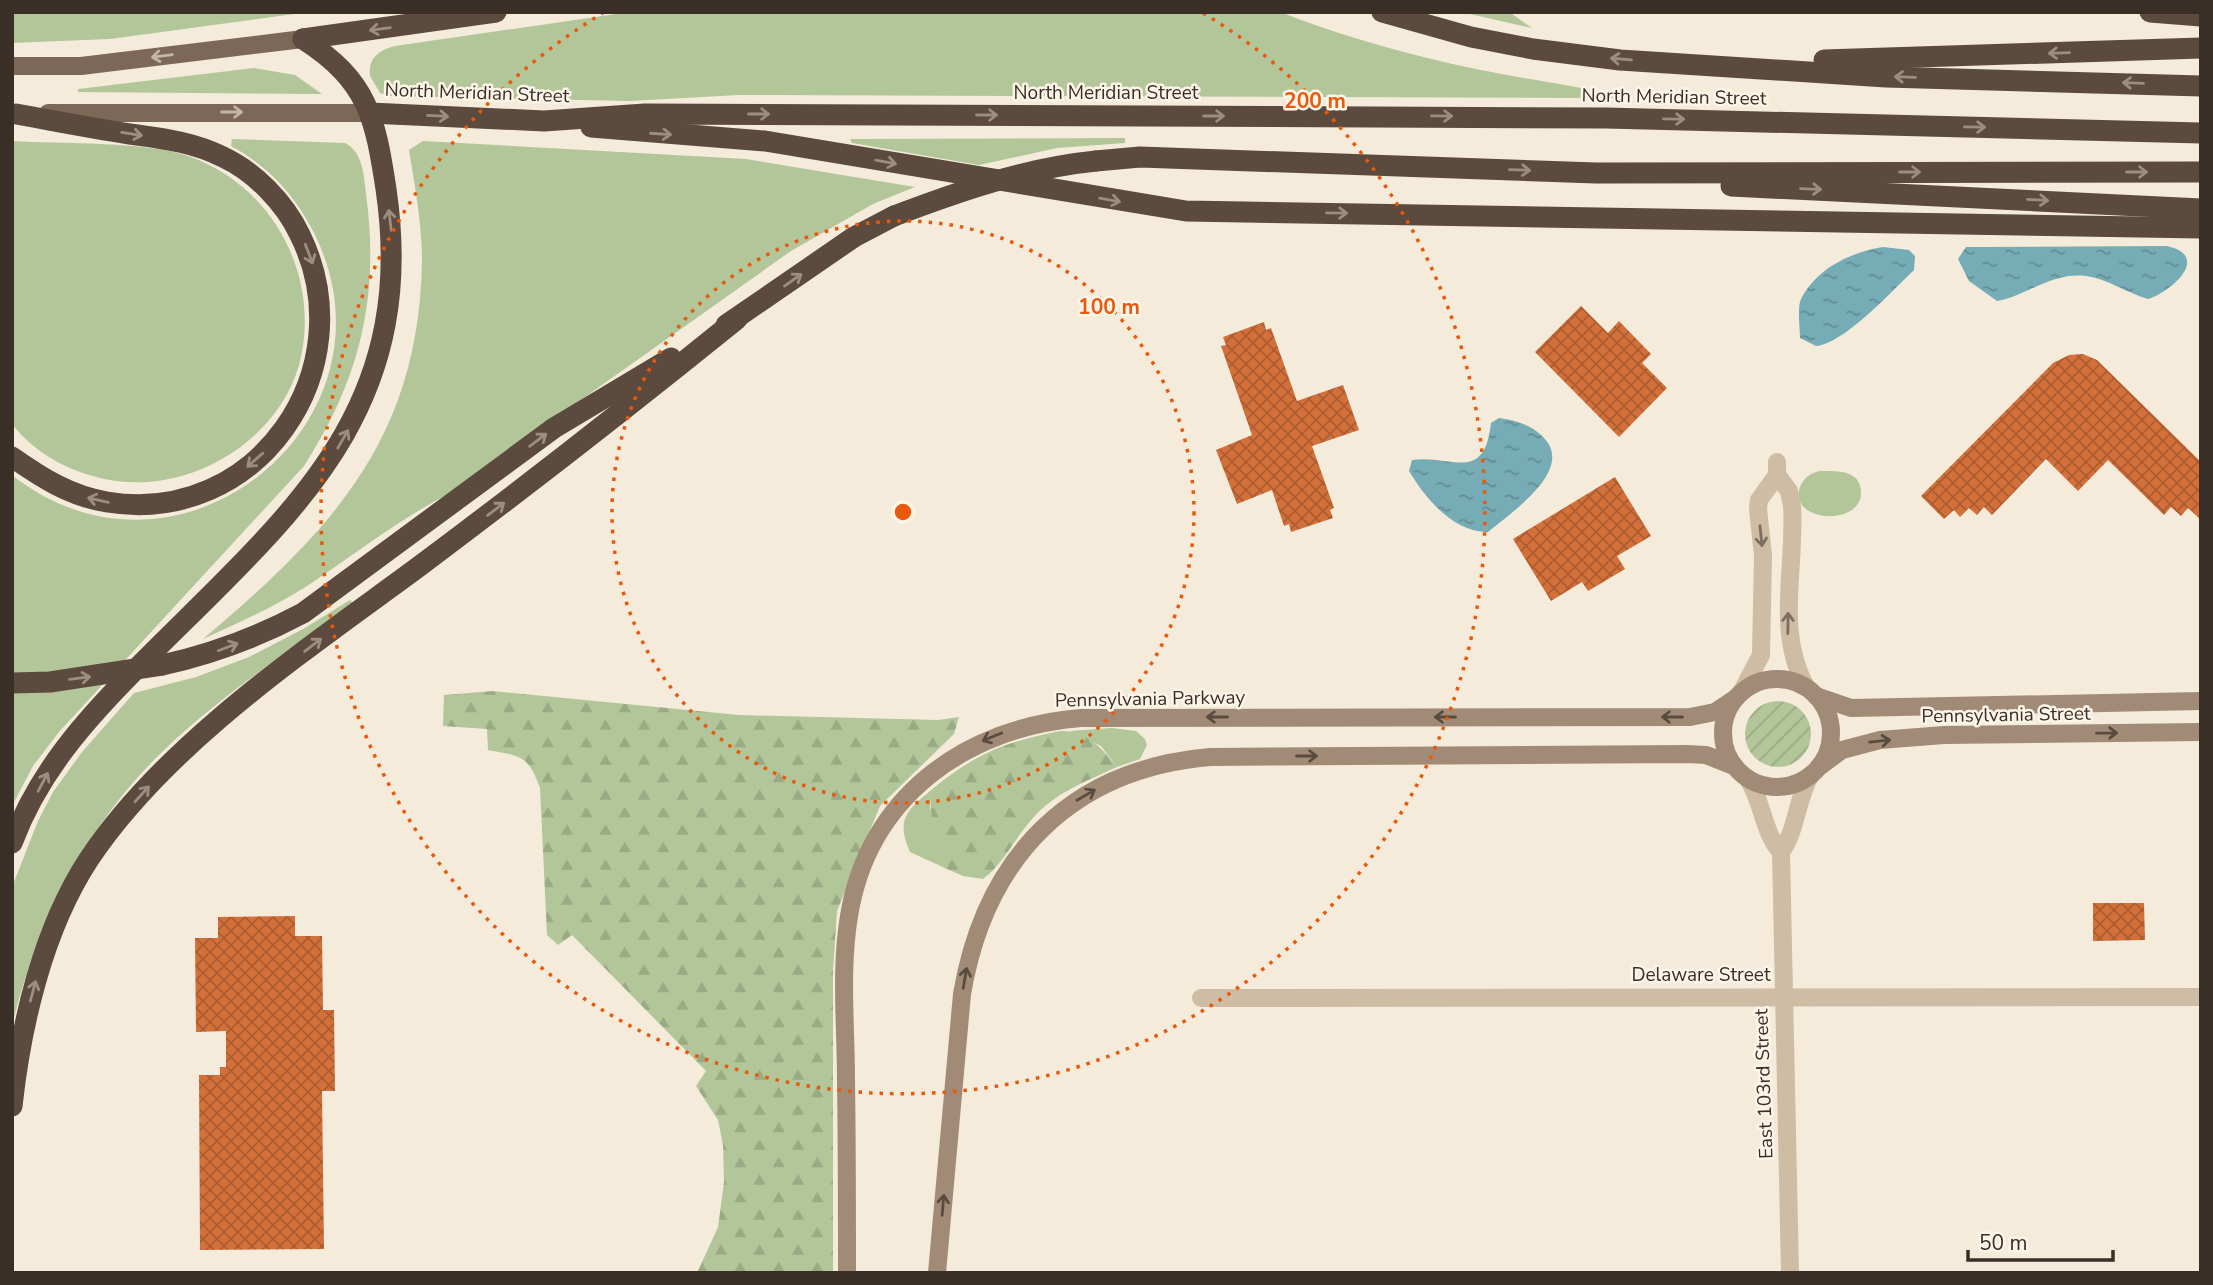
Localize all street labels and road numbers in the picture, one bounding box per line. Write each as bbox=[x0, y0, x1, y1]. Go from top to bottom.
street label: North Meridian Street bbox=[384, 77, 570, 109]
street label: North Meridian Street bbox=[1014, 80, 1199, 106]
street label: North Meridian Street bbox=[1581, 82, 1767, 112]
street label: Pennsylvania Parkway bbox=[1055, 684, 1246, 714]
street label: Pennsylvania Street bbox=[1921, 701, 2091, 729]
street label: Delaware Street bbox=[1631, 962, 1771, 988]
street label: East 103rd Street bbox=[1748, 1008, 1780, 1160]

